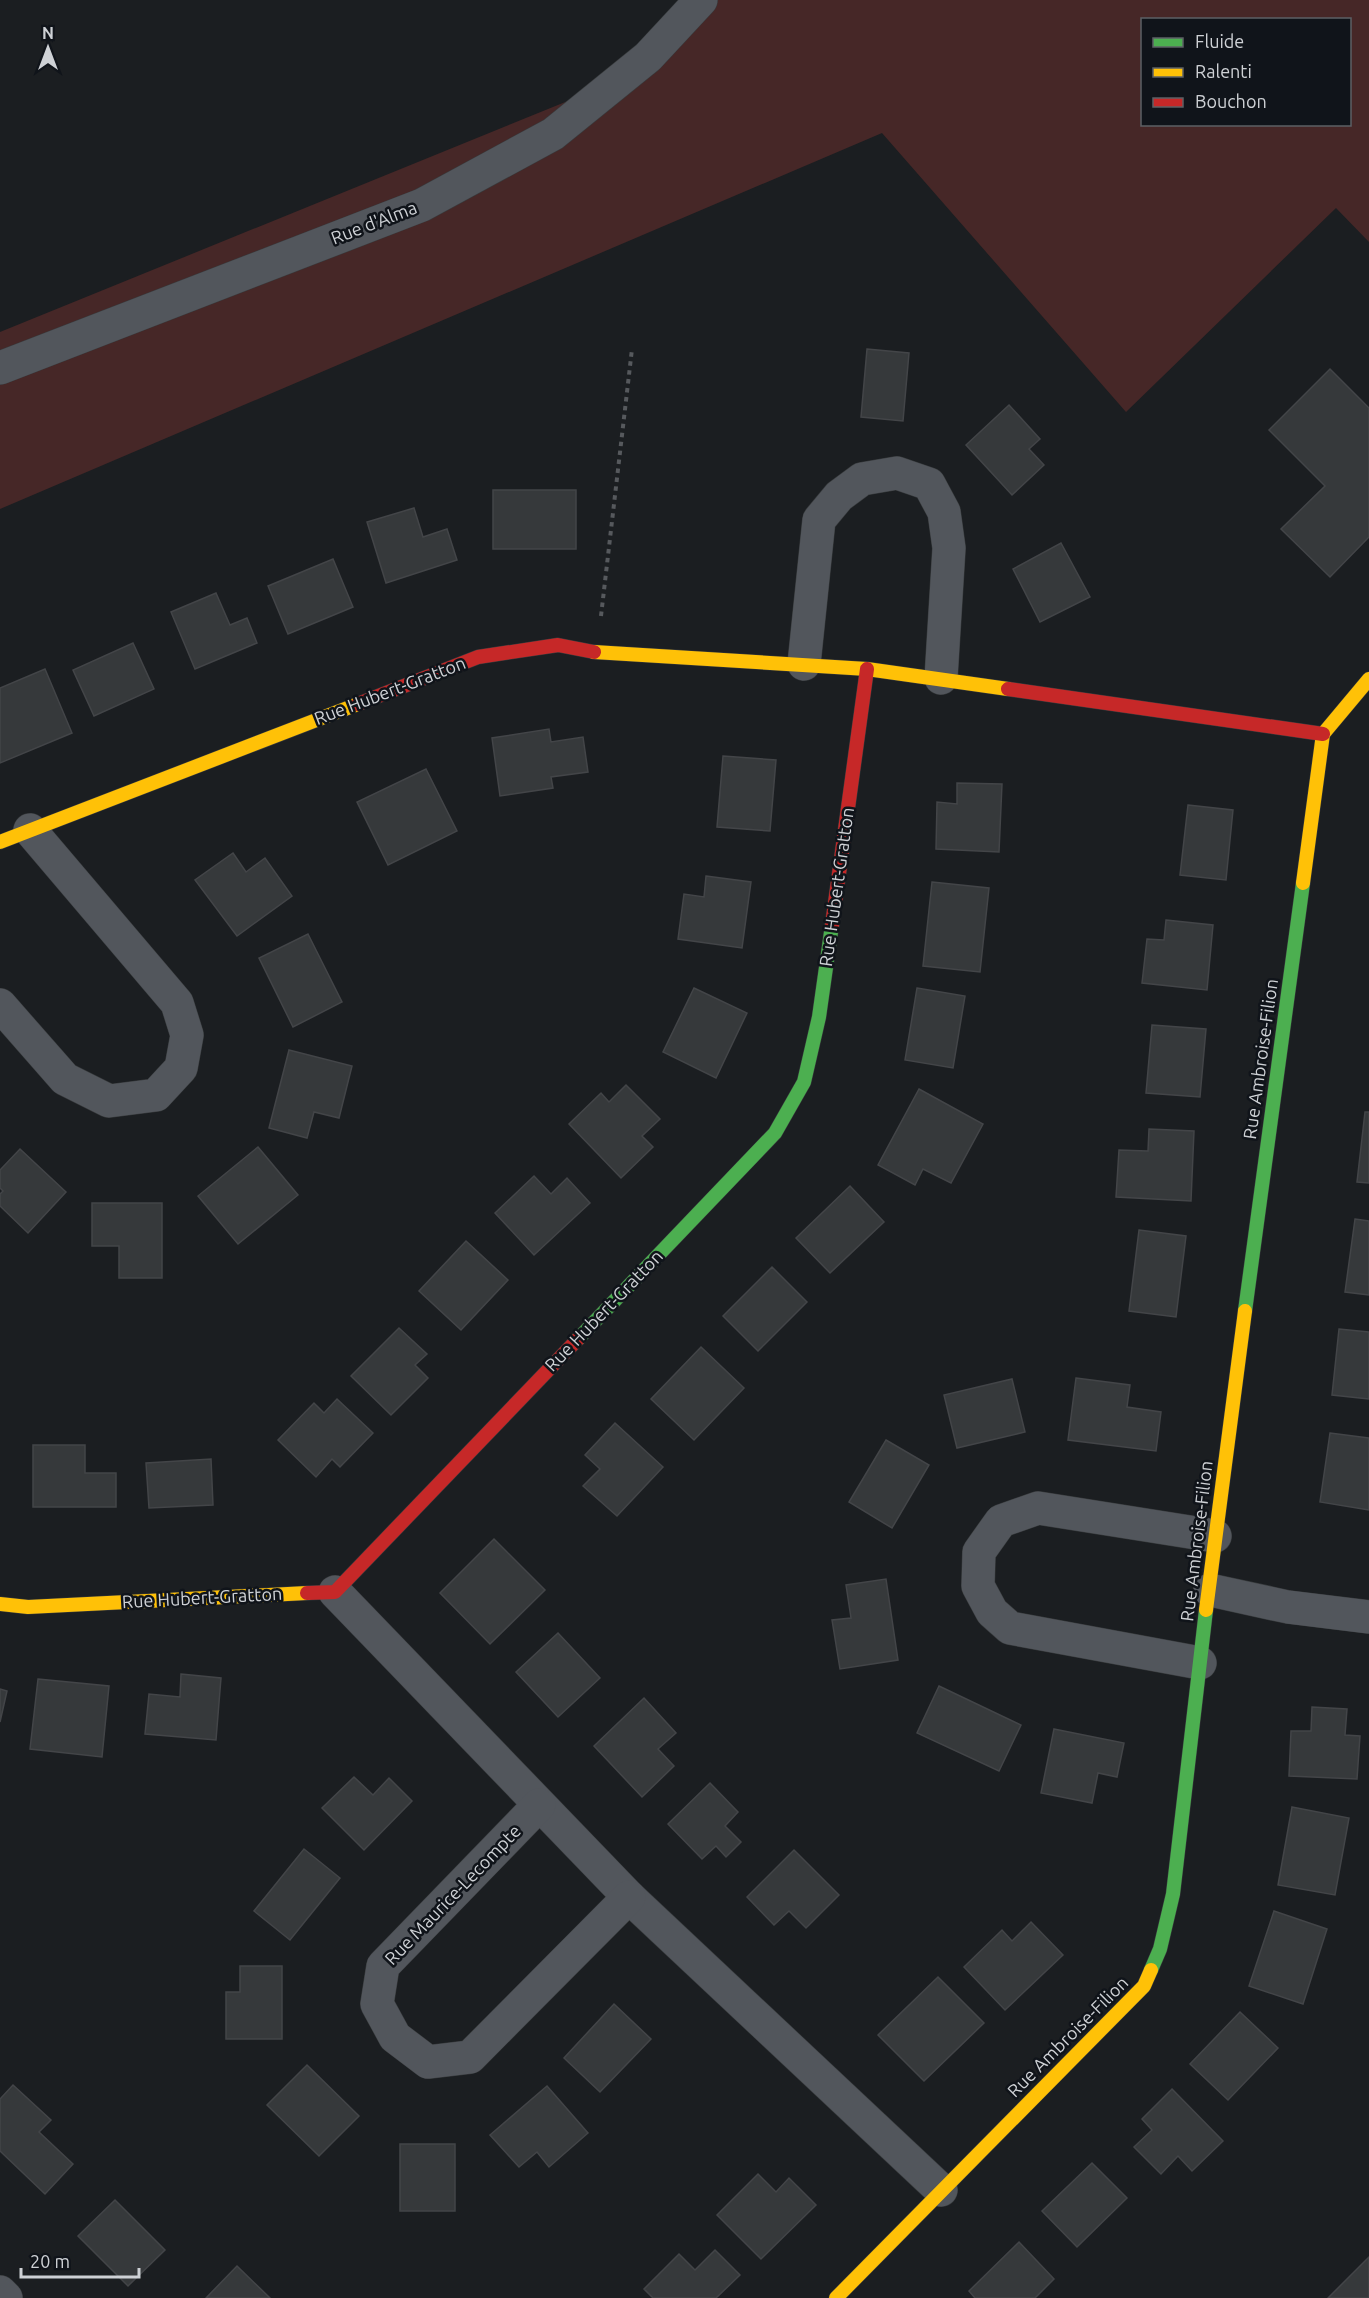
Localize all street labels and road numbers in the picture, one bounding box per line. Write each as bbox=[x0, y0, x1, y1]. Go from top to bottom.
street label: Rue d'Alma bbox=[328, 197, 419, 248]
street label: Rue Hubert-Gratton bbox=[311, 652, 468, 728]
street label: Rue Hubert-Gratton bbox=[815, 806, 857, 968]
street label: Rue Ambroise-Filion bbox=[1239, 977, 1281, 1140]
street label: Rue Hubert-Gratton bbox=[540, 1246, 666, 1375]
street label: Rue Ambroise-Filion bbox=[1176, 1459, 1216, 1622]
street label: Rue Hubert-Gratton bbox=[121, 1583, 283, 1611]
street label: Rue Maurice-Lecompte bbox=[380, 1820, 524, 1968]
street label: Rue Ambroise-Filion bbox=[1003, 1972, 1132, 2101]

